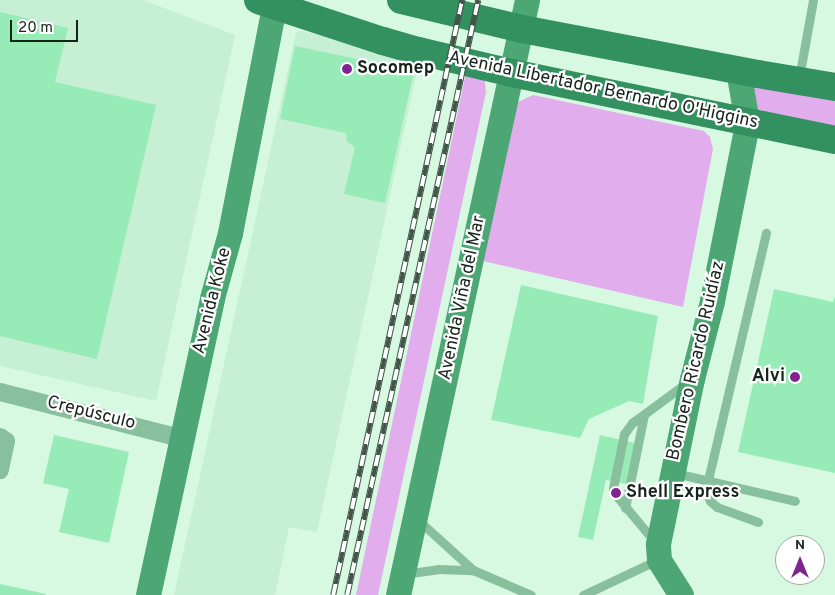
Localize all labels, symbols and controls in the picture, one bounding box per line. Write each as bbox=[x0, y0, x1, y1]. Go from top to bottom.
scale bar bbox=[12, 10, 80, 42]
text: 20 m bbox=[18, 19, 53, 38]
street label: Avenida Libertador Bernardo O'Higgins bbox=[446, 48, 760, 134]
place label: Socomep bbox=[357, 58, 434, 80]
marker: Socomep bbox=[341, 63, 353, 75]
street label: Avenida Viña del Mar bbox=[435, 213, 491, 383]
street label: Avenida Koke bbox=[189, 246, 237, 356]
street label: Bombero Ricardo Ruidíaz bbox=[664, 259, 730, 463]
place label: Alvi bbox=[752, 366, 785, 388]
marker: Alvi bbox=[789, 371, 801, 383]
street label: Crepúsculo bbox=[45, 393, 137, 435]
place label: Shell Express bbox=[626, 482, 739, 504]
marker: Shell Express bbox=[610, 487, 622, 499]
north arrow bbox=[775, 535, 825, 585]
text: N bbox=[795, 537, 805, 554]

